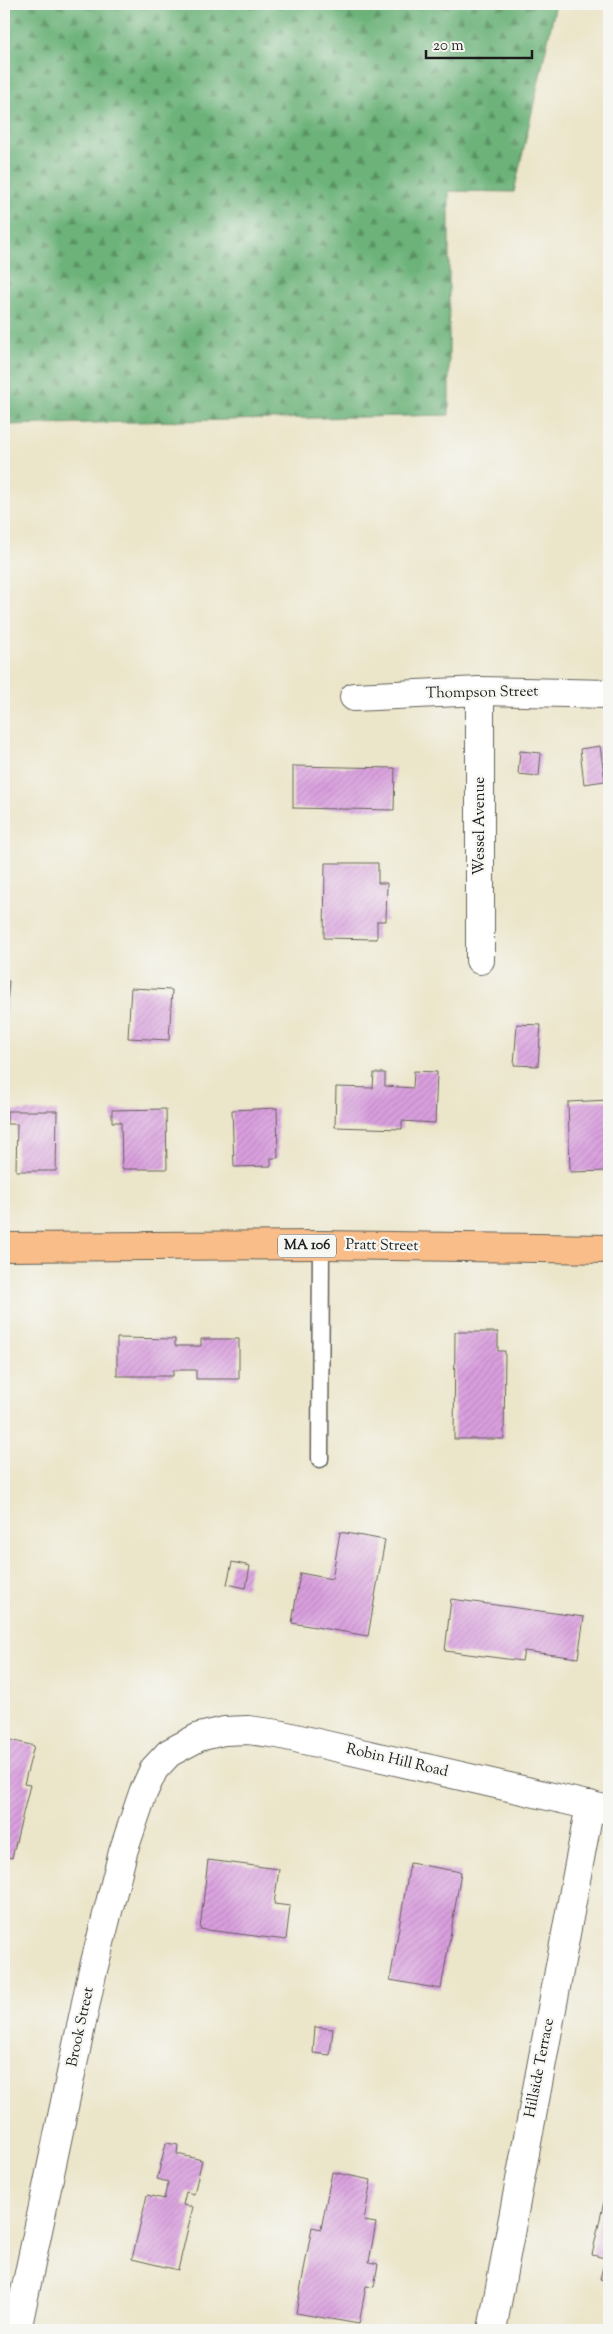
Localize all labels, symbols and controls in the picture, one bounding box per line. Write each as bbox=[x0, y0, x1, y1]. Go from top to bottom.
scale bar bbox=[426, 28, 532, 60]
text: 20 m bbox=[433, 36, 464, 57]
street label: Thompson Street bbox=[425, 682, 539, 704]
street label: Wessel Avenue bbox=[470, 777, 491, 875]
road number: MA 106 bbox=[278, 1234, 336, 1258]
street label: Pratt Street bbox=[345, 1235, 419, 1257]
street label: Robin Hill Road bbox=[344, 1739, 451, 1783]
street label: Brook Street bbox=[62, 1985, 100, 2069]
street label: Hillside Terrace bbox=[520, 2016, 560, 2120]

